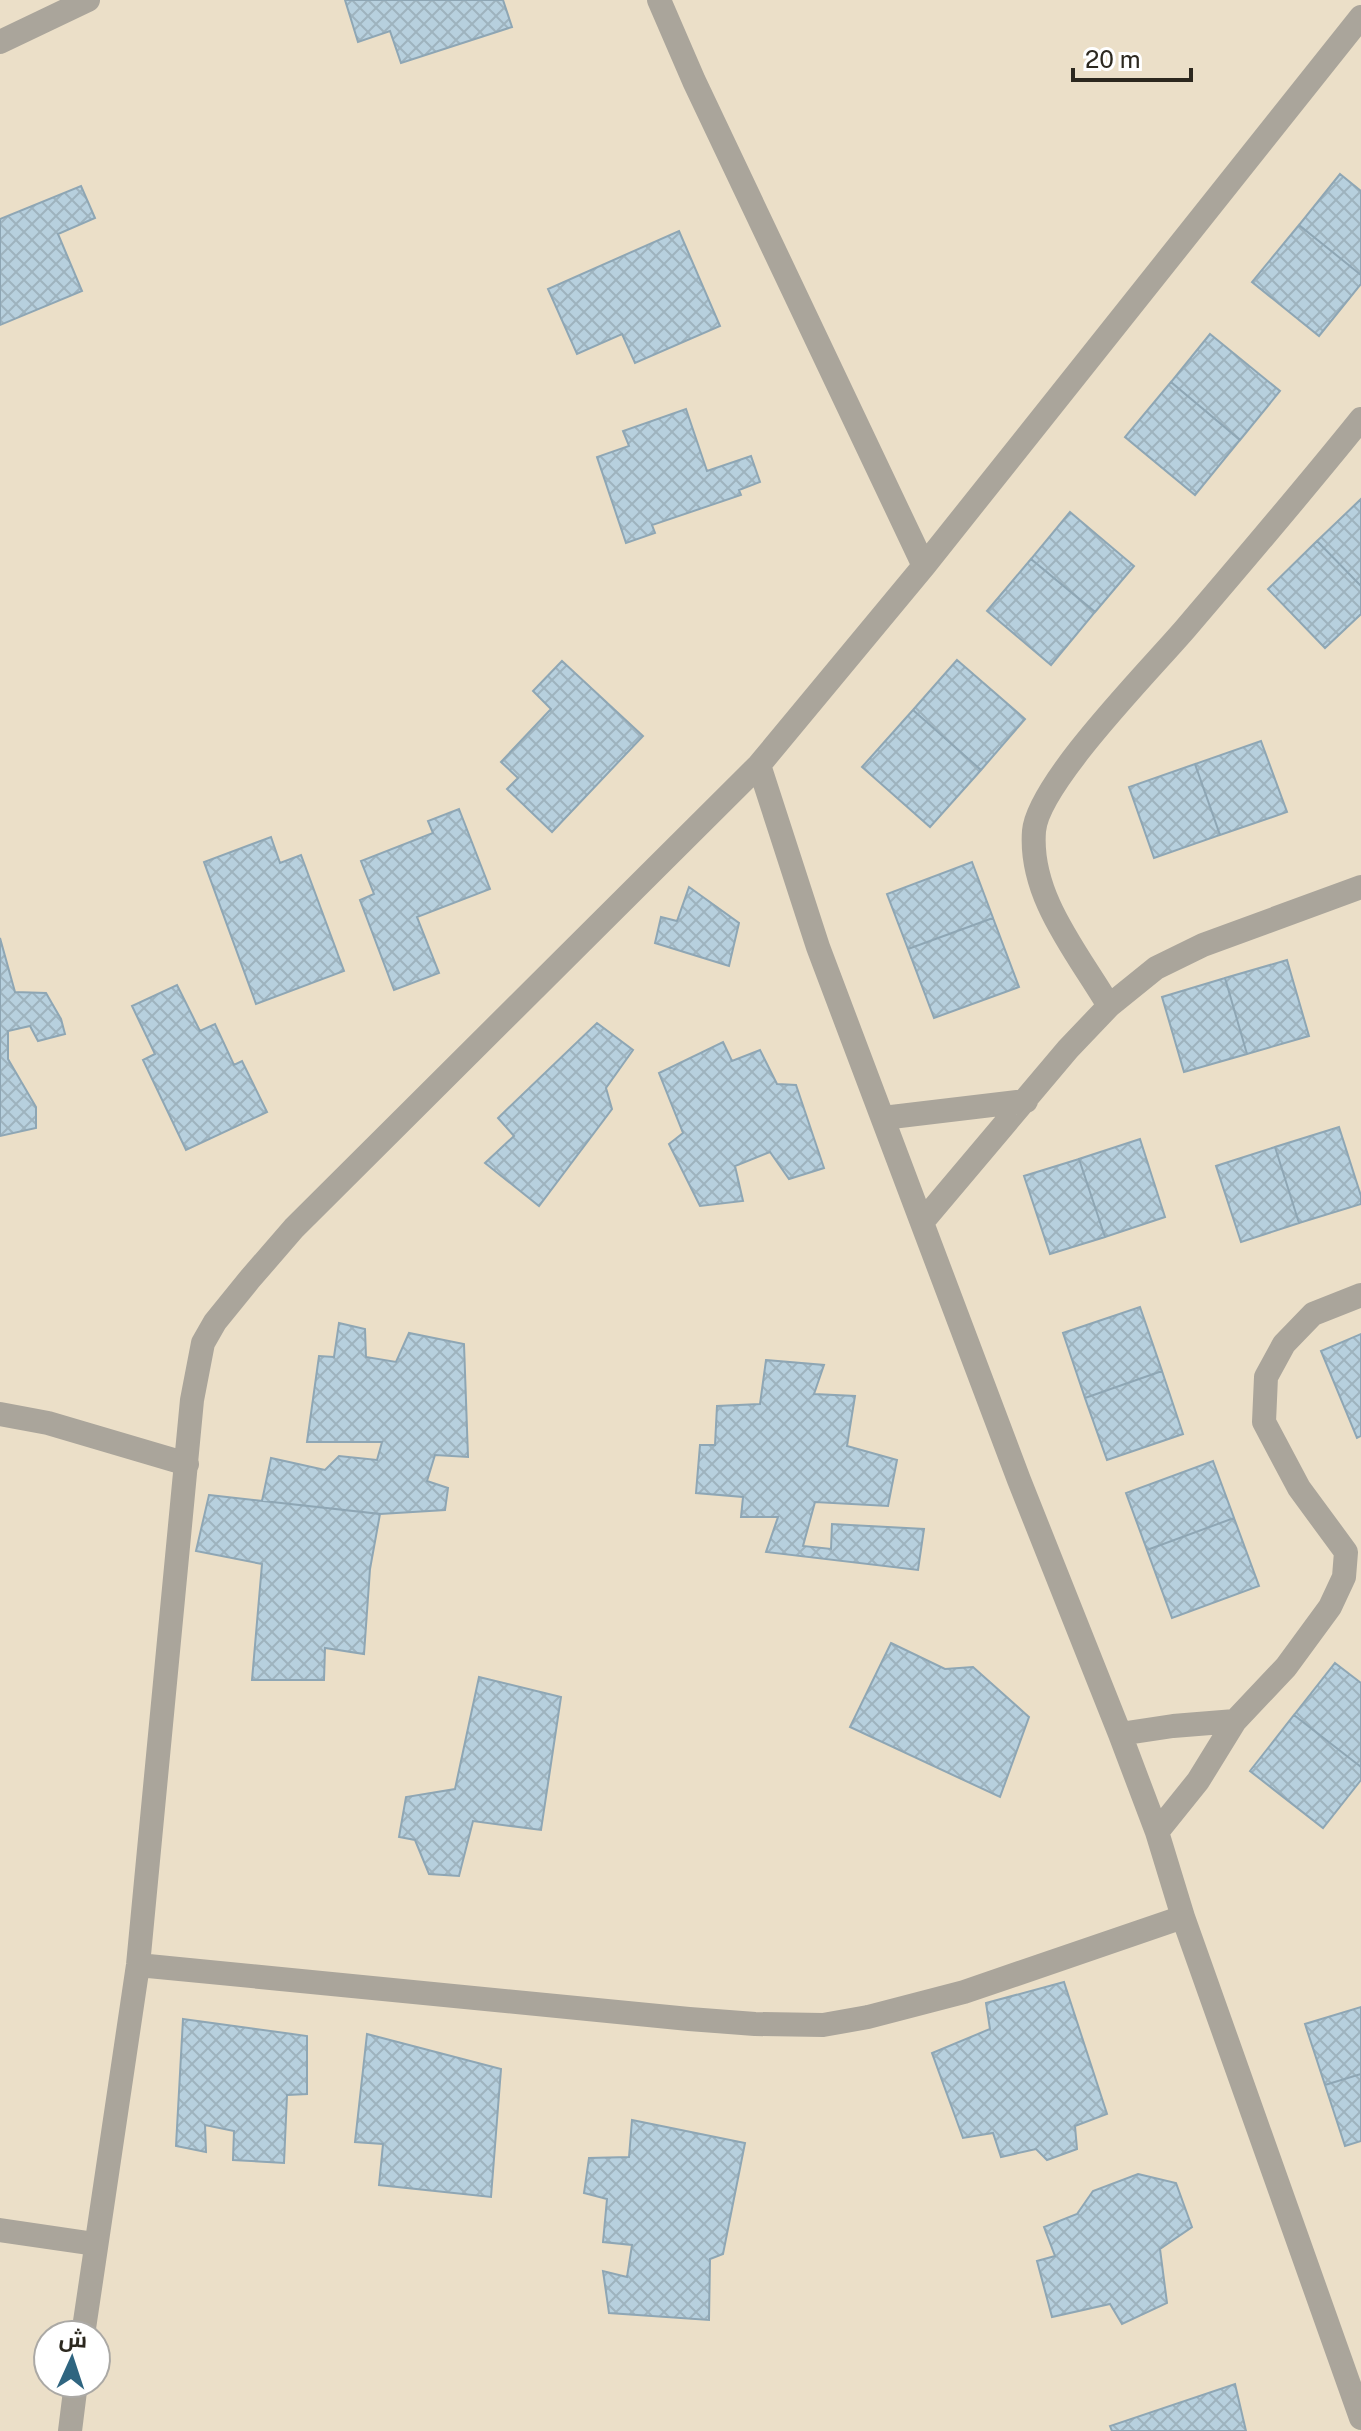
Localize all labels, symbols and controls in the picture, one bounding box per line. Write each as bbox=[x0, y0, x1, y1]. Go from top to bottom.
scale bar bbox=[1073, 32, 1191, 82]
text: 20 m bbox=[1085, 45, 1141, 73]
north arrow bbox=[32, 2319, 112, 2399]
text: ش bbox=[58, 2325, 88, 2354]

